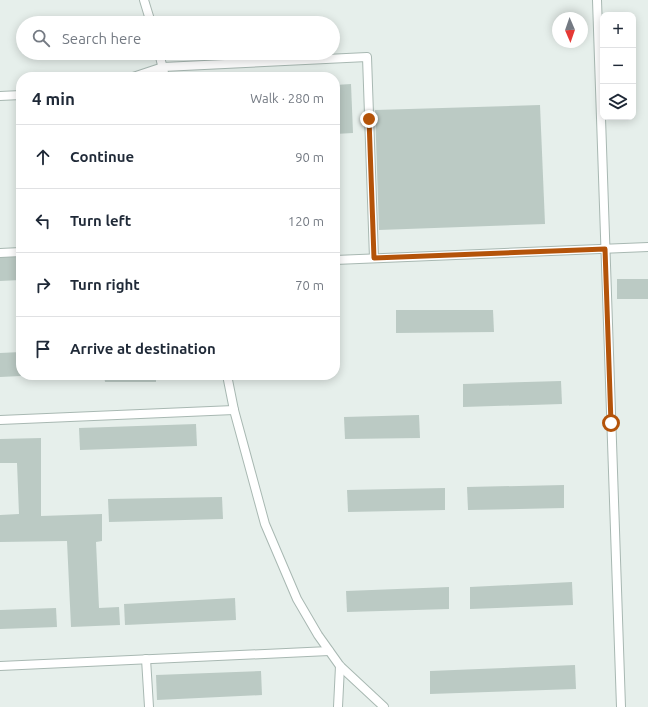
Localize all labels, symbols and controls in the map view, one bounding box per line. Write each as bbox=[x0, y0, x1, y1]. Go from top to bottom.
north arrow bbox=[552, 12, 588, 48]
map controls bbox=[600, 12, 636, 120]
button: + bbox=[600, 12, 636, 48]
search box bbox=[16, 16, 340, 60]
icon: search bbox=[30, 27, 52, 49]
text: Search here bbox=[62, 30, 141, 47]
button: − bbox=[600, 48, 636, 84]
button: layers bbox=[600, 84, 636, 120]
text: 4 min bbox=[32, 89, 75, 108]
text: Walk · 280 m bbox=[250, 91, 324, 105]
route end bbox=[360, 110, 378, 128]
icon: ahead bbox=[32, 146, 54, 168]
text: Continue bbox=[70, 148, 134, 165]
text: 90 m bbox=[295, 150, 324, 164]
icon: left bbox=[32, 210, 54, 232]
text: Turn left bbox=[70, 212, 131, 229]
text: 120 m bbox=[288, 214, 324, 228]
icon: right bbox=[32, 274, 54, 296]
text: Turn right bbox=[70, 276, 140, 293]
text: 70 m bbox=[295, 278, 324, 292]
icon: arrive bbox=[32, 338, 54, 360]
text: Arrive at destination bbox=[70, 340, 216, 357]
route start bbox=[602, 414, 620, 432]

